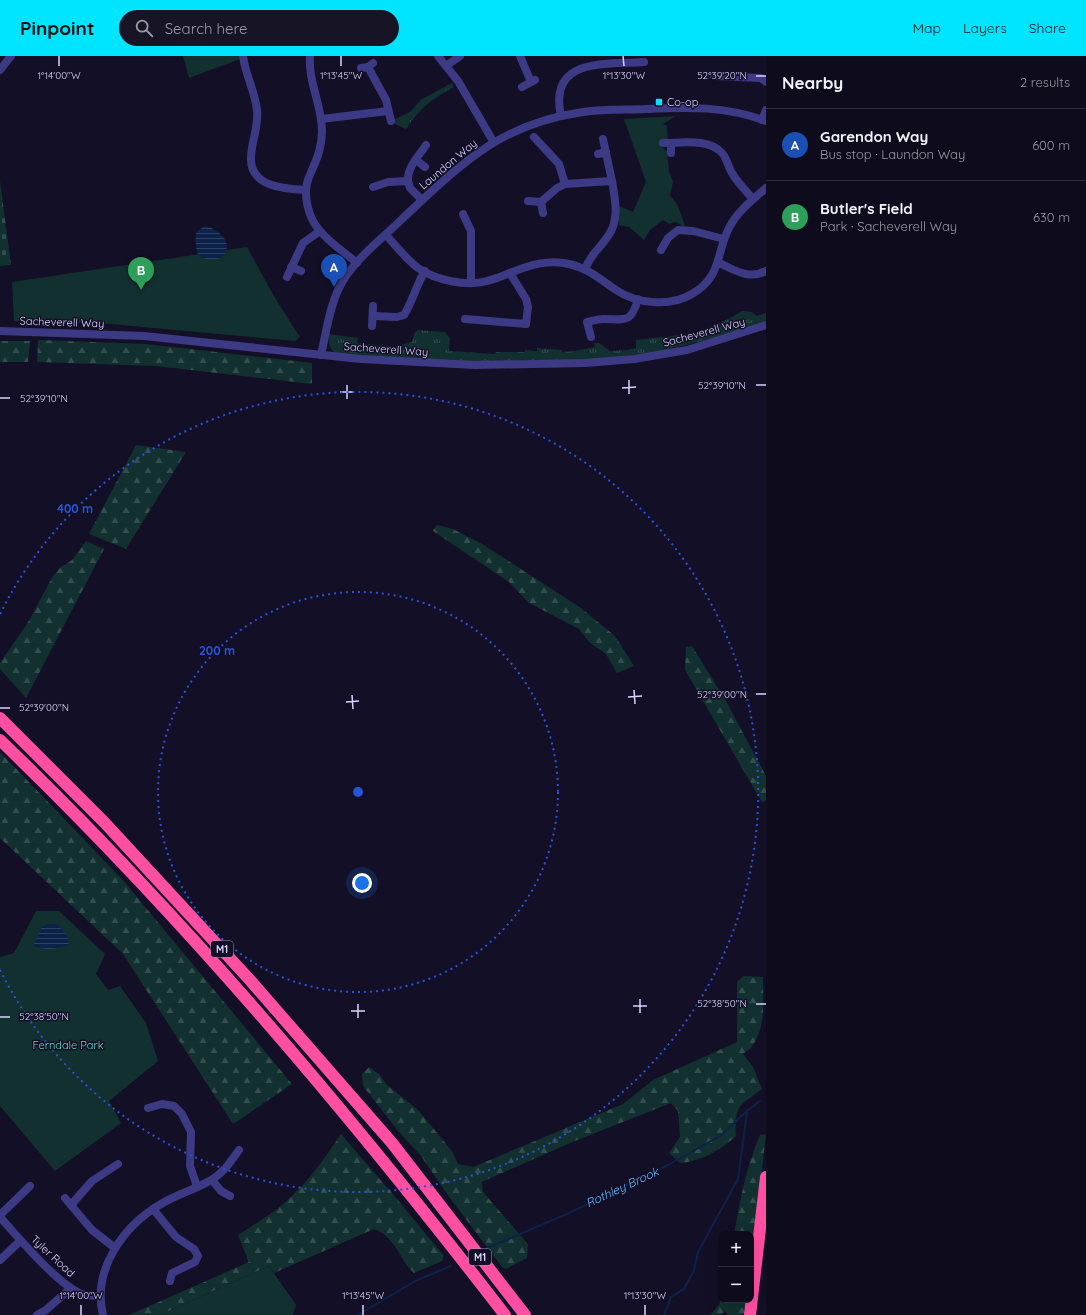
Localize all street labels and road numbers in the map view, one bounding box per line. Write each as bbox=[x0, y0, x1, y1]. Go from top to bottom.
street label: Laundon Way bbox=[416, 136, 480, 192]
street label: Sacheverell Way bbox=[19, 314, 105, 330]
street label: Sacheverell Way bbox=[661, 314, 747, 350]
street label: Sacheverell Way bbox=[343, 339, 429, 359]
road number: M1 bbox=[211, 941, 233, 957]
street label: Tyler Road bbox=[28, 1232, 78, 1280]
road number: M1 bbox=[469, 1249, 491, 1265]

